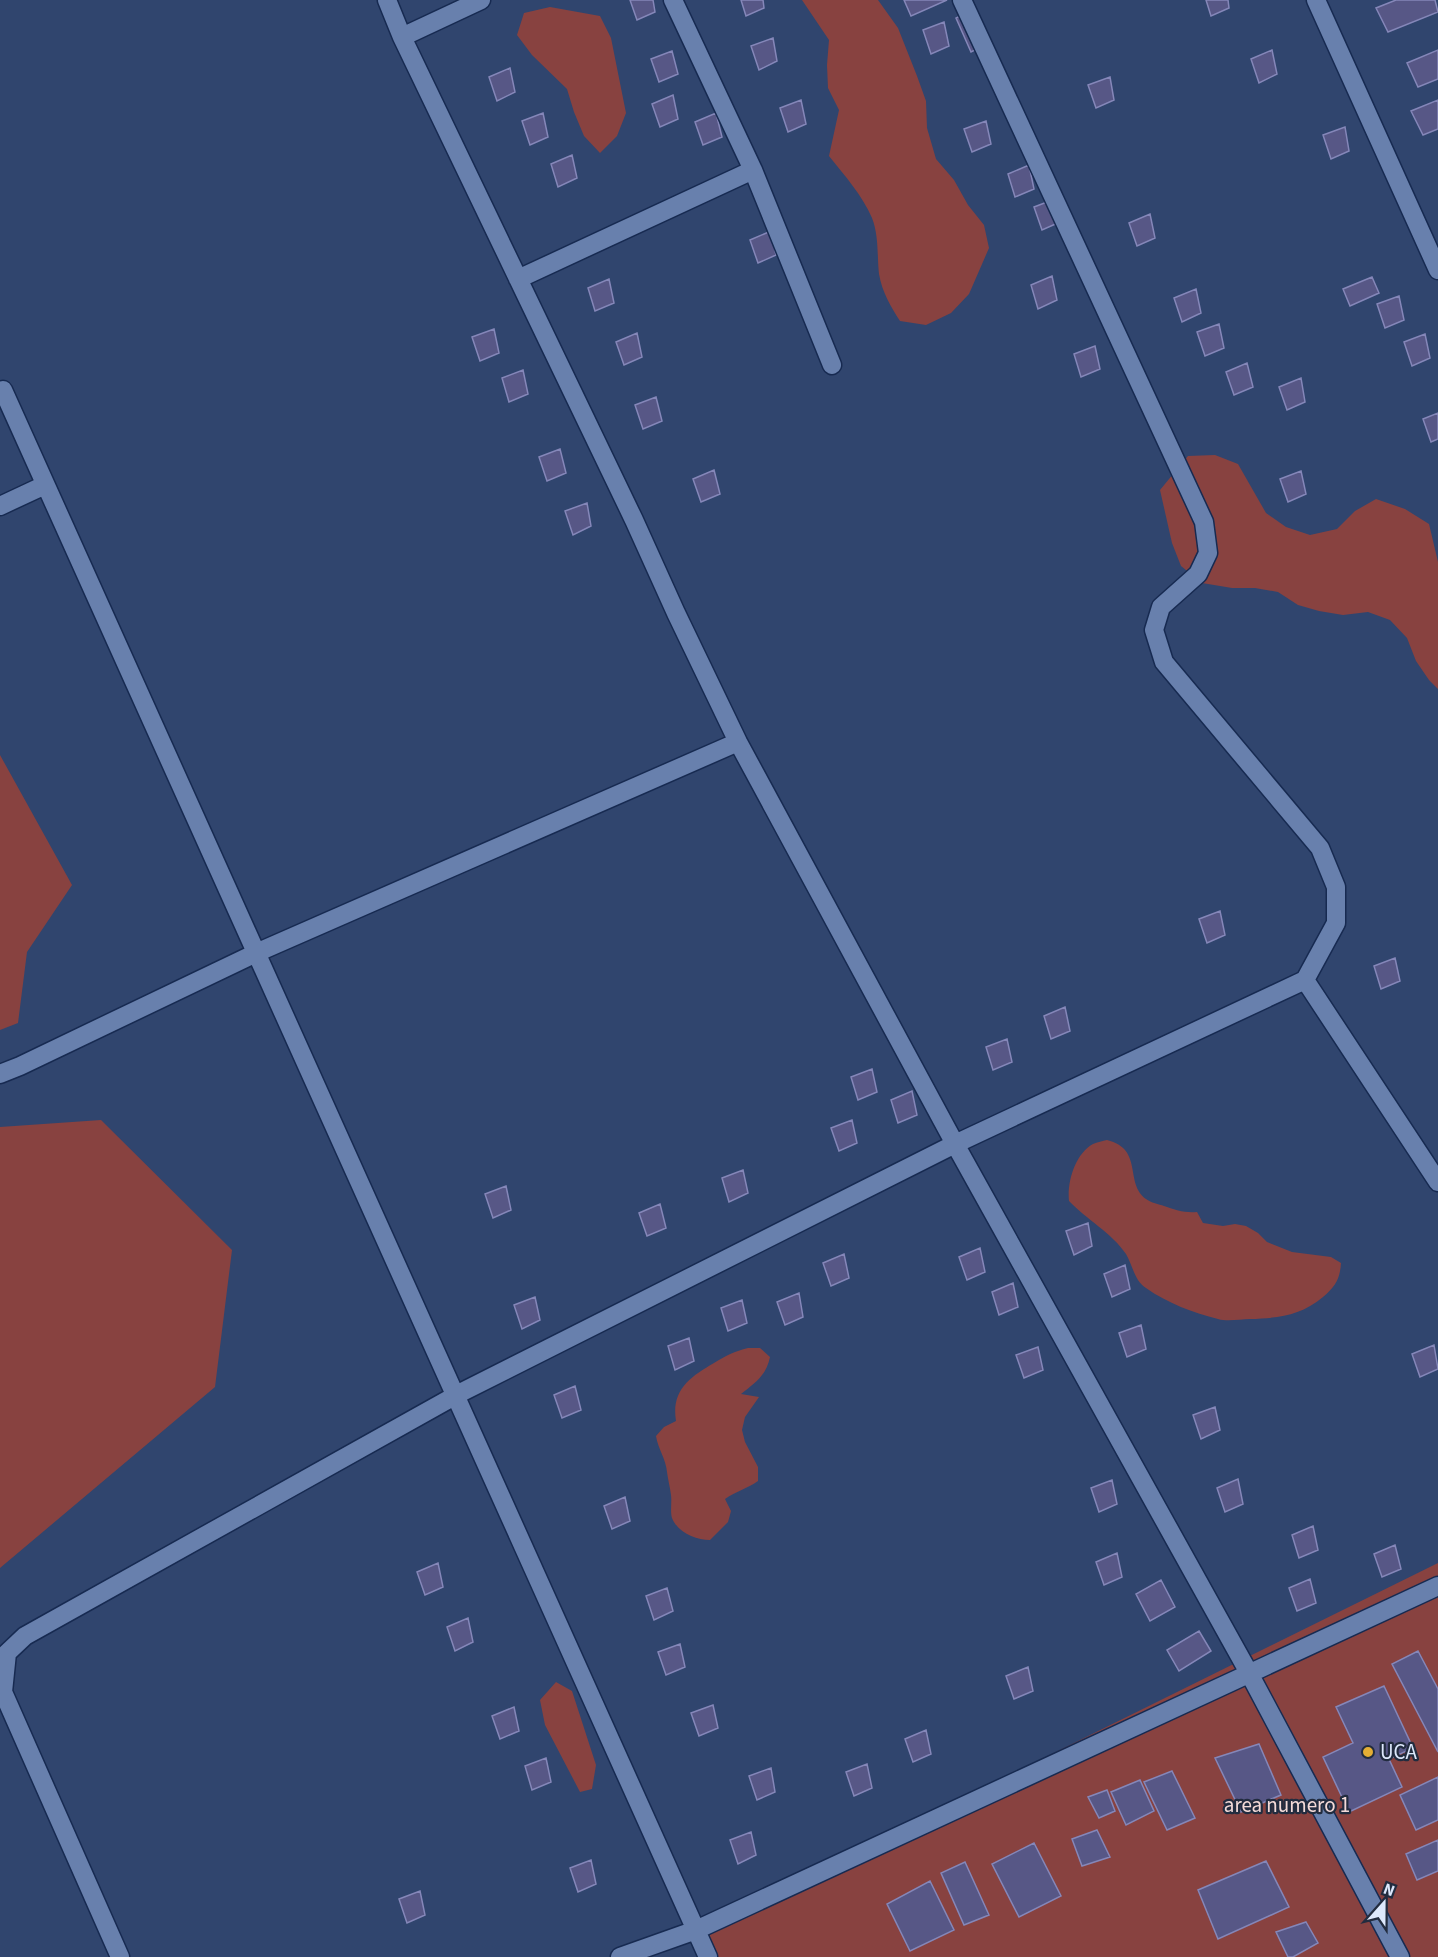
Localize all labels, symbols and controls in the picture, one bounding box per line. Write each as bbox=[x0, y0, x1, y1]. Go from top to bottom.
place label: UCA bbox=[1380, 1737, 1418, 1767]
marker: UCA bbox=[1361, 1745, 1375, 1759]
park label: area numero 1 bbox=[1224, 1790, 1350, 1820]
north arrow bbox=[1354, 1873, 1414, 1933]
text: N bbox=[1380, 1878, 1398, 1902]

